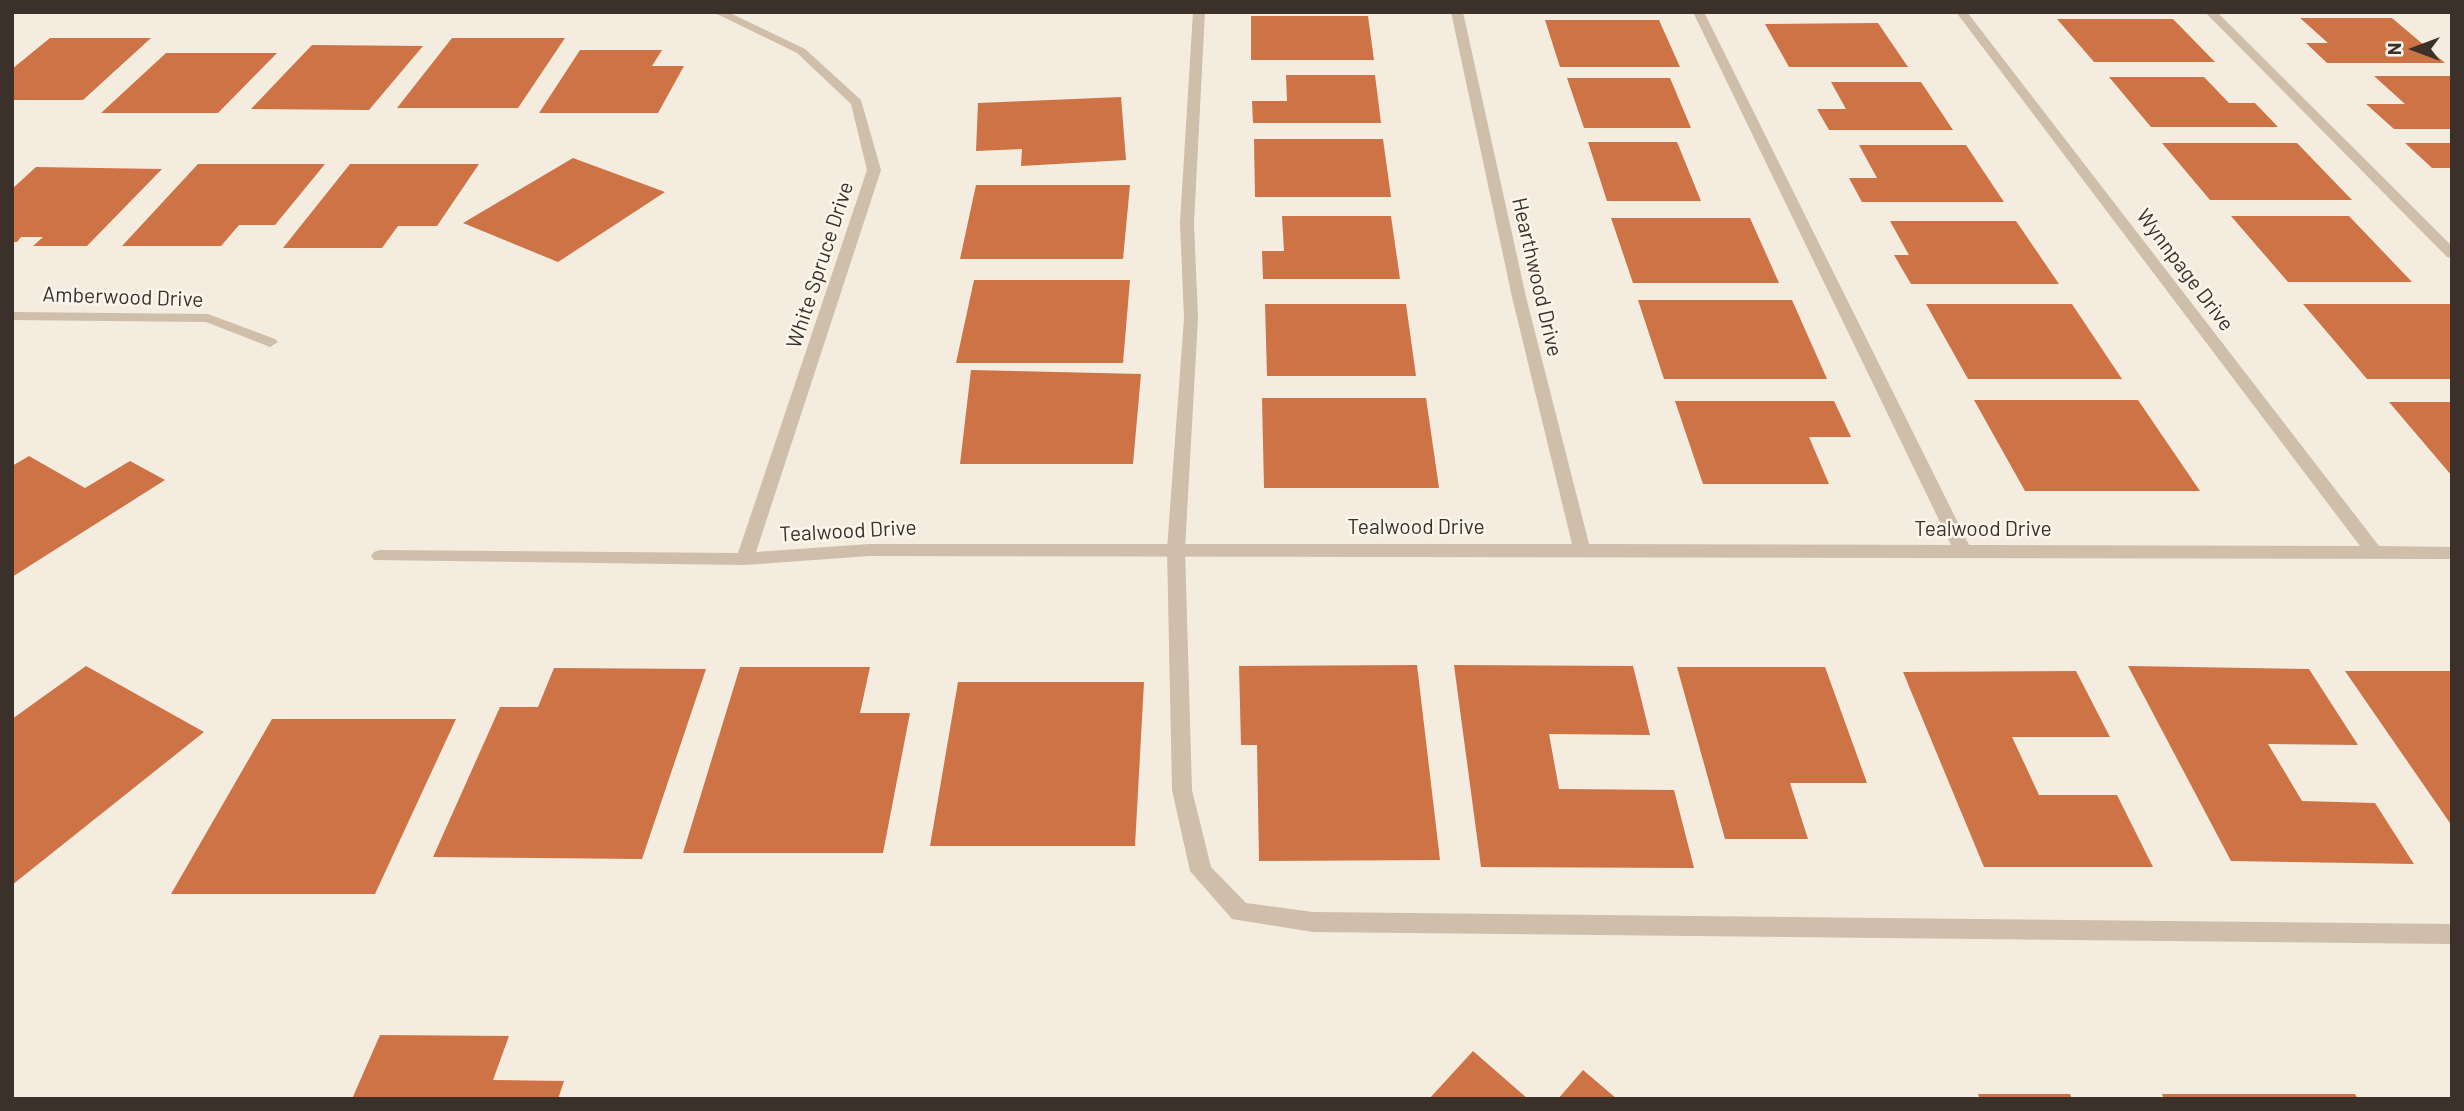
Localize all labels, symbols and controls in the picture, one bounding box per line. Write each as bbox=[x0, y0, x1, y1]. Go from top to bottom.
north arrow bbox=[2380, 14, 2450, 84]
text: N bbox=[2382, 43, 2405, 55]
street label: White Spruce Drive bbox=[781, 179, 859, 351]
street label: Hearthwood Drive bbox=[1506, 195, 1568, 359]
street label: Wynnpage Drive bbox=[2131, 204, 2239, 336]
street label: Amberwood Drive bbox=[42, 282, 204, 312]
street label: Tealwood Drive bbox=[1347, 514, 1485, 540]
street label: Tealwood Drive bbox=[779, 515, 917, 547]
street label: Tealwood Drive bbox=[1914, 516, 2052, 542]

